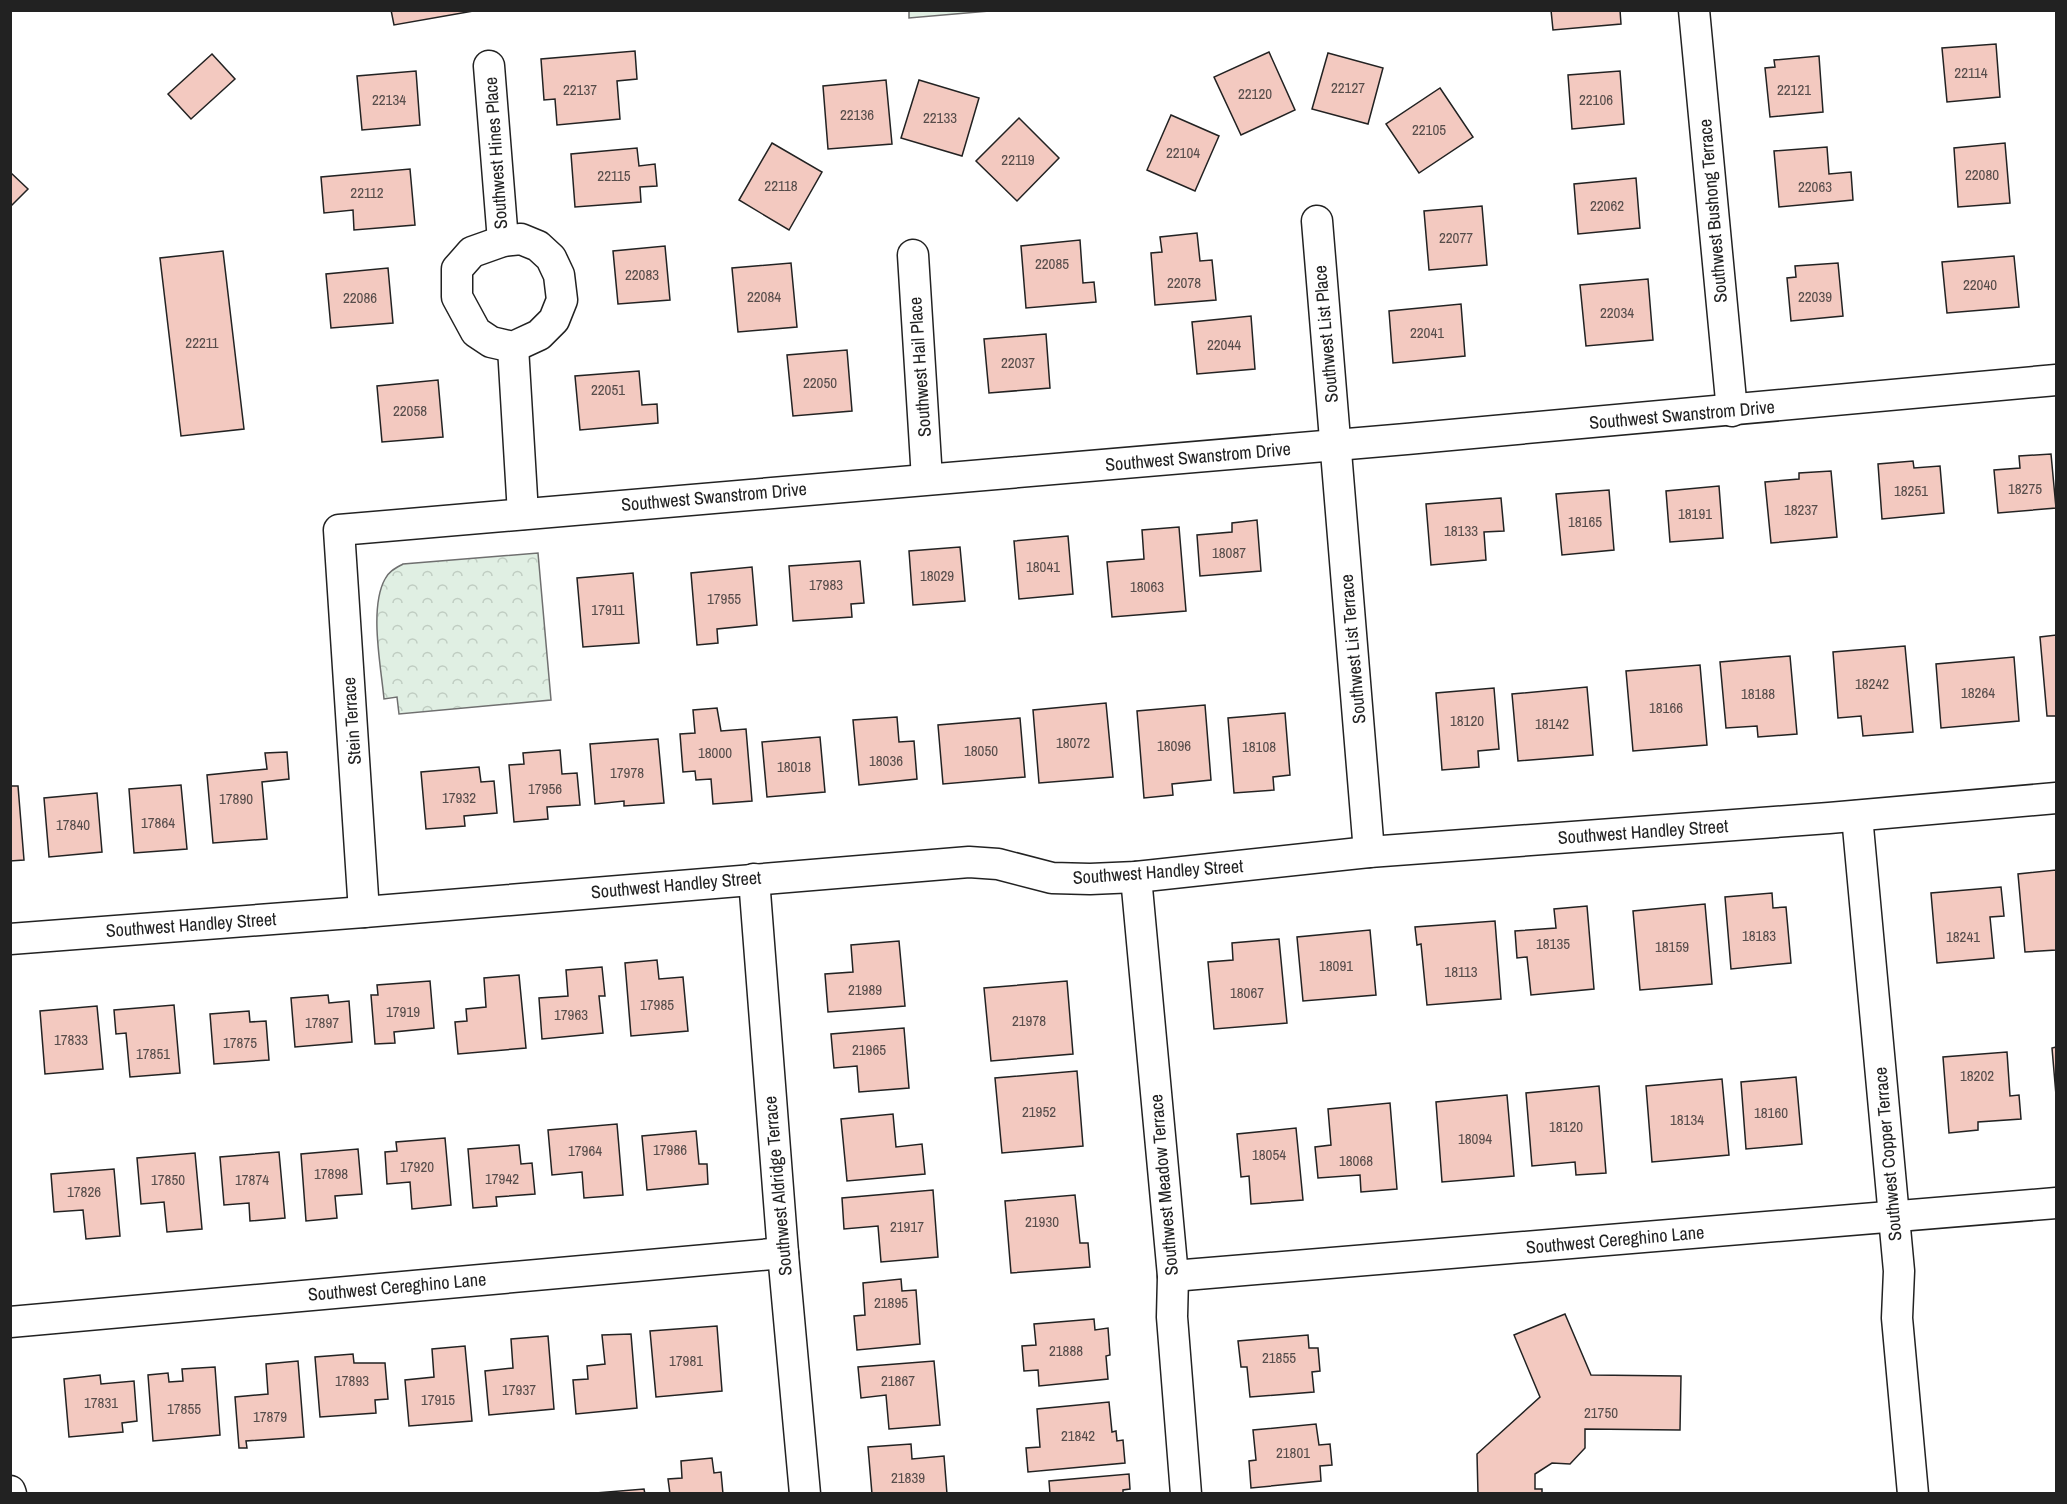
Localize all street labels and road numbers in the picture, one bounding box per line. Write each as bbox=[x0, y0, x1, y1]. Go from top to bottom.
street label: Southwest Hines Place bbox=[478, 76, 513, 230]
street label: Southwest Bushong Terrace bbox=[1692, 118, 1733, 304]
street label: Southwest List Place bbox=[1307, 264, 1344, 404]
street label: Southwest Hail Place bbox=[902, 296, 937, 438]
street label: Southwest Swanstrom Drive bbox=[1588, 394, 1776, 435]
street label: Southwest Swanstrom Drive bbox=[1104, 436, 1292, 477]
street label: Southwest Swanstrom Drive bbox=[620, 476, 808, 517]
street label: Southwest List Terrace bbox=[1334, 573, 1371, 725]
street label: Stein Terrace bbox=[336, 676, 367, 766]
street label: Southwest Handley Street bbox=[1557, 813, 1729, 850]
street label: Southwest Handley Street bbox=[1072, 853, 1244, 890]
street label: Southwest Handley Street bbox=[590, 865, 762, 904]
street label: Southwest Handley Street bbox=[105, 906, 277, 943]
street label: Southwest Copper Terrace bbox=[1867, 1066, 1908, 1242]
street label: Southwest Meadow Terrace bbox=[1143, 1093, 1184, 1277]
street label: Southwest Aldridge Terrace bbox=[757, 1095, 798, 1277]
street label: Southwest Cereghino Lane bbox=[1525, 1219, 1705, 1260]
street label: Southwest Cereghino Lane bbox=[307, 1266, 487, 1307]

